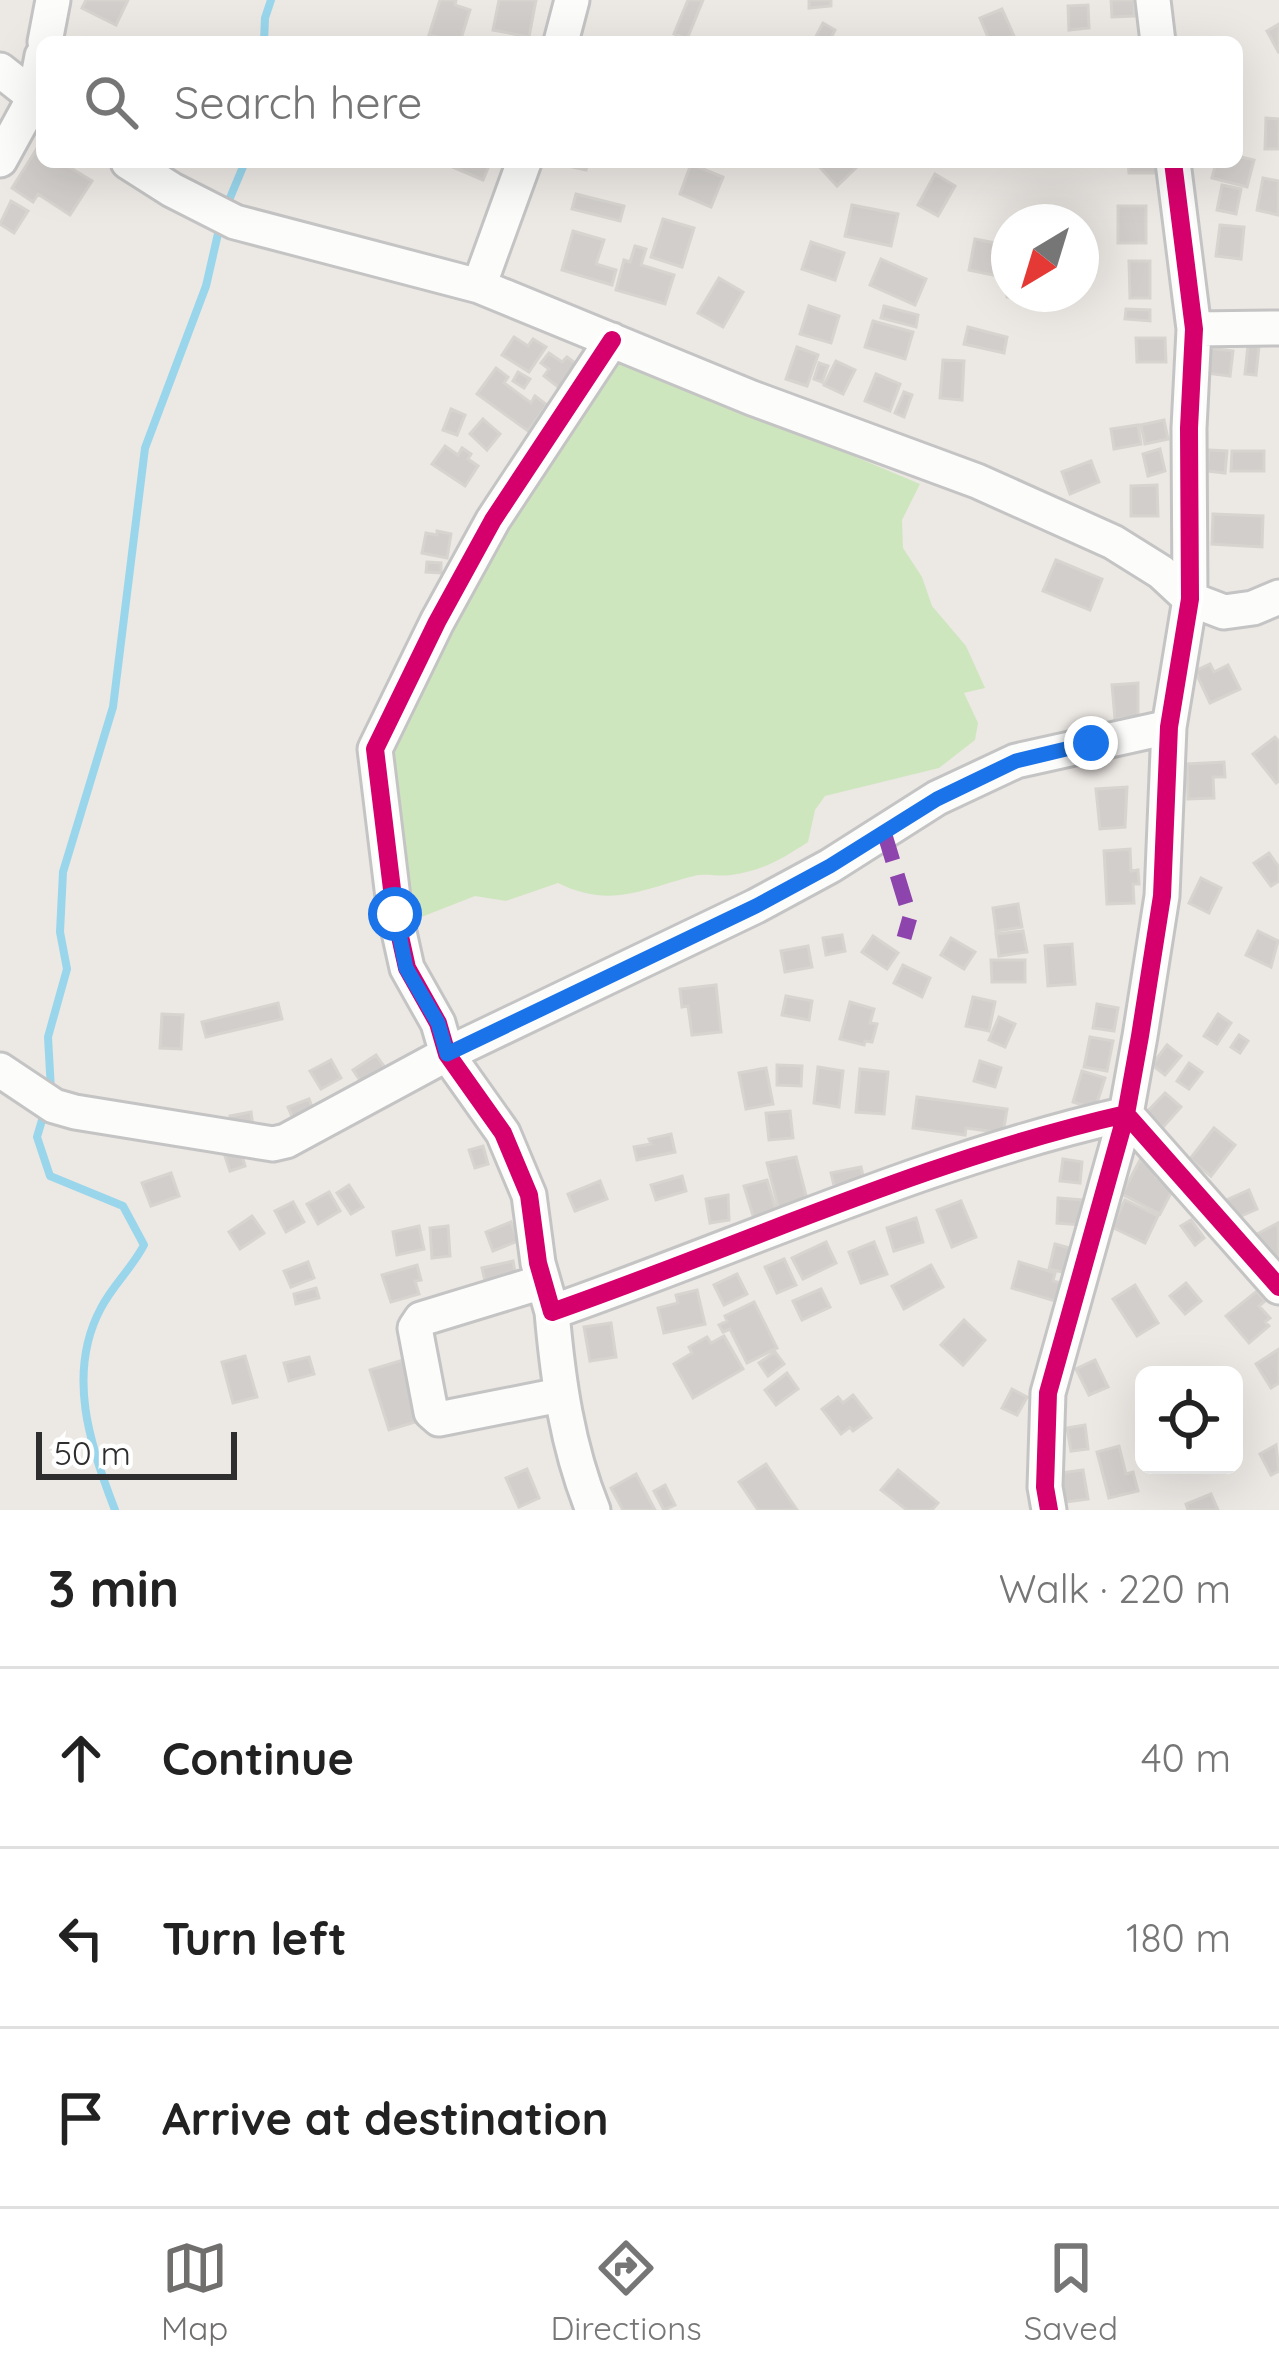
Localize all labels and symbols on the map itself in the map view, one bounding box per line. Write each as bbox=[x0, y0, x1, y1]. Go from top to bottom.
north arrow bbox=[991, 204, 1099, 312]
route end bbox=[1064, 716, 1118, 770]
route start bbox=[368, 887, 422, 941]
scale bar bbox=[36, 1426, 237, 1479]

